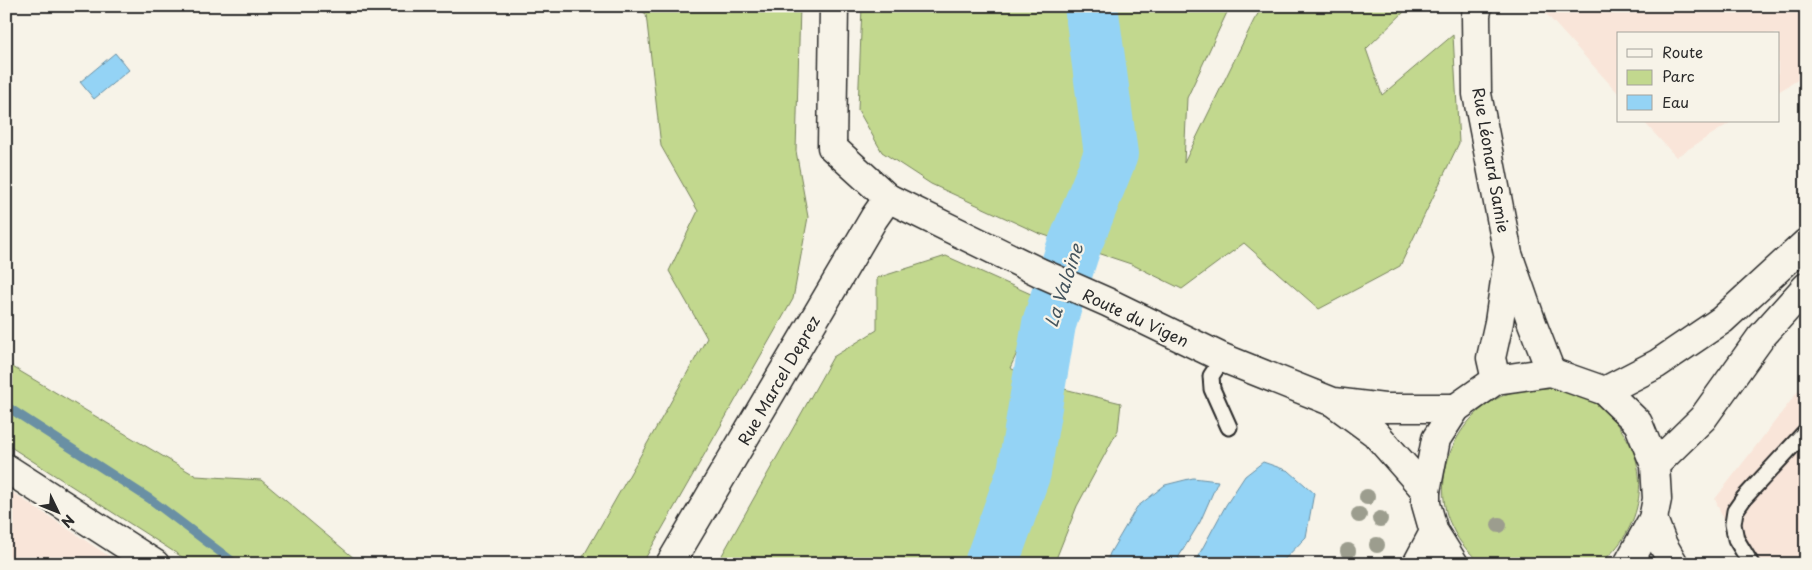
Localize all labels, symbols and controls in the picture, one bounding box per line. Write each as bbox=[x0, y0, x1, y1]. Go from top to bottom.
legend bbox=[1617, 32, 1780, 122]
text: Route bbox=[1662, 40, 1703, 63]
text: Parc bbox=[1662, 64, 1695, 87]
street label: Rue Léonard Samie bbox=[1467, 86, 1517, 234]
text: Eau bbox=[1662, 90, 1689, 113]
water label: La Valoine bbox=[1037, 239, 1089, 330]
street label: Route du Vigen bbox=[1079, 282, 1193, 352]
street label: Rue Marcel Deprez bbox=[731, 310, 825, 449]
north arrow bbox=[32, 488, 82, 538]
text: N bbox=[56, 510, 79, 532]

